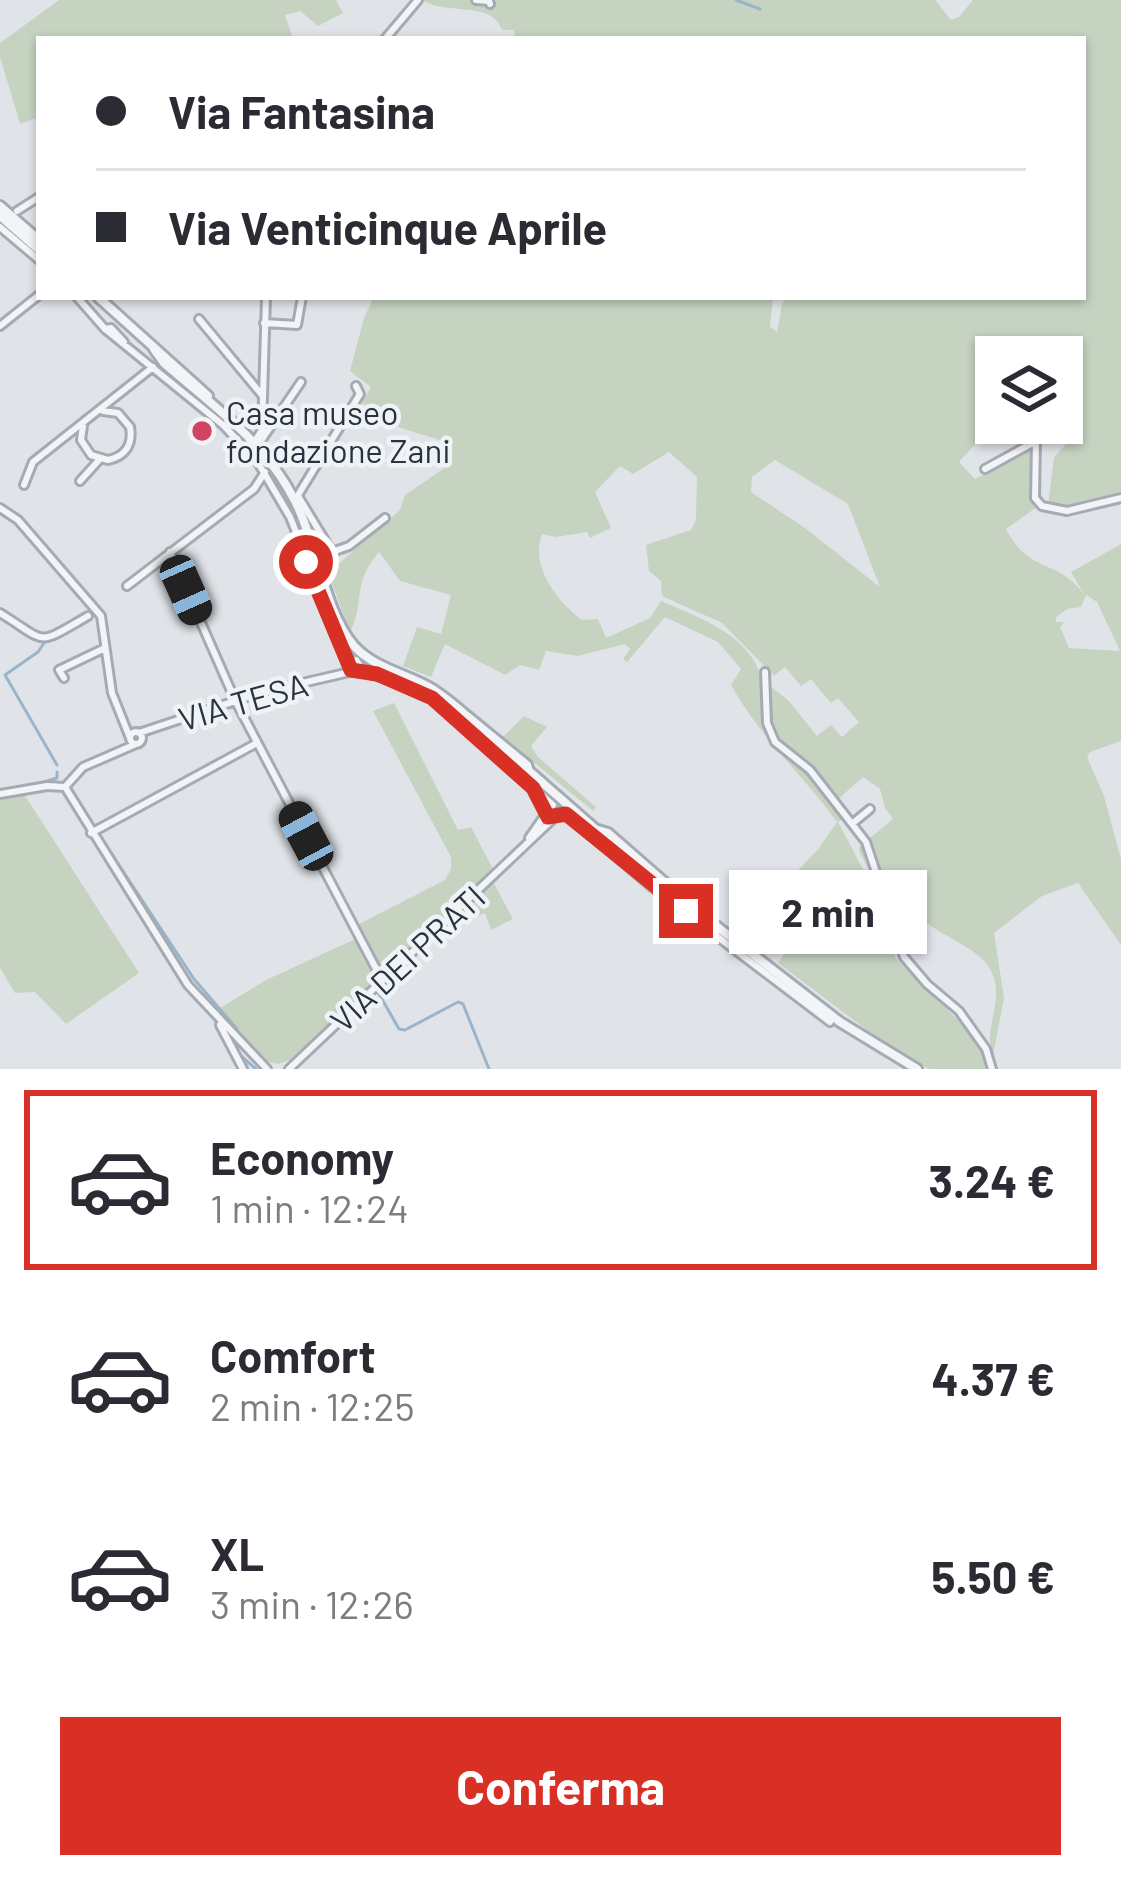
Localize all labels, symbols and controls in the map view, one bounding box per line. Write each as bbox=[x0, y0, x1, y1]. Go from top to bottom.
text: Via Fantasina bbox=[168, 84, 435, 138]
text: Via Venticinque Aprile bbox=[168, 200, 607, 254]
map controls bbox=[975, 336, 1083, 444]
button: layers bbox=[975, 336, 1083, 444]
place label: Casa museo fondazione Zani bbox=[226, 392, 451, 470]
marker: Casa museo fondazione Zani bbox=[189, 418, 215, 444]
route start bbox=[279, 535, 333, 589]
car bbox=[155, 550, 217, 630]
street label: VIA TESA bbox=[174, 663, 312, 739]
car bbox=[273, 796, 339, 876]
callout: 2 min bbox=[728, 869, 926, 953]
street label: VIA DEI PRATI bbox=[322, 876, 492, 1040]
route end bbox=[659, 884, 713, 938]
text: 2 min bbox=[781, 888, 875, 935]
icon: car bbox=[66, 1126, 174, 1234]
text: Economy bbox=[210, 1130, 394, 1184]
text: 3.24 € bbox=[929, 1153, 1055, 1207]
text: 1 min · 12:24 bbox=[210, 1184, 409, 1231]
icon: car bbox=[66, 1324, 174, 1432]
text: Comfort bbox=[210, 1328, 376, 1382]
text: 4.37 € bbox=[931, 1351, 1055, 1405]
text: 2 min · 12:25 bbox=[210, 1382, 414, 1429]
icon: car bbox=[66, 1522, 174, 1630]
text: XL bbox=[210, 1526, 264, 1580]
text: 5.50 € bbox=[931, 1549, 1055, 1603]
text: 3 min · 12:26 bbox=[210, 1580, 414, 1627]
button: Conferma bbox=[60, 1717, 1061, 1855]

